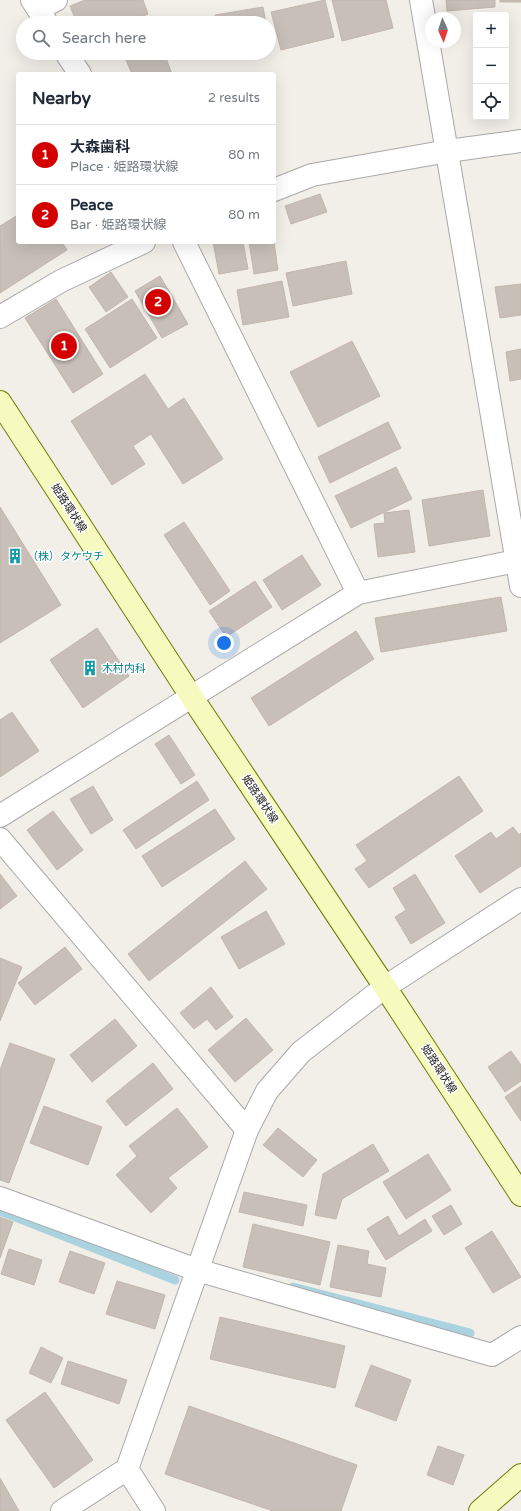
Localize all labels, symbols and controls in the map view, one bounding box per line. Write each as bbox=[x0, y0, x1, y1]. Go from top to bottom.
north arrow bbox=[425, 12, 461, 48]
map controls bbox=[473, 12, 509, 120]
button: + bbox=[473, 12, 509, 48]
search box bbox=[16, 16, 276, 60]
icon: search bbox=[30, 27, 52, 49]
text: Search here bbox=[62, 29, 146, 47]
button: − bbox=[473, 48, 509, 84]
button: locate bbox=[473, 84, 509, 120]
text: Nearby bbox=[32, 88, 91, 109]
text: 2 results bbox=[208, 90, 260, 106]
text: 大森歯科 bbox=[70, 138, 130, 156]
text: 1 bbox=[41, 147, 49, 163]
text: 80 m bbox=[228, 147, 260, 163]
text: Place · 姫路環状線 bbox=[70, 159, 179, 175]
text: Peace bbox=[70, 196, 113, 214]
text: 2 bbox=[41, 207, 49, 223]
text: 80 m bbox=[228, 207, 260, 223]
text: Bar · 姫路環状線 bbox=[70, 217, 166, 233]
pin: 2 bbox=[145, 287, 171, 317]
pin: 1 bbox=[51, 331, 77, 361]
street label: 姫路環状線 bbox=[49, 481, 89, 535]
building icon: （株）タケウチ bbox=[6, 547, 24, 565]
place label: （株）タケウチ bbox=[27, 550, 104, 563]
your location bbox=[214, 633, 234, 653]
building icon: 木村内科 bbox=[81, 659, 99, 677]
place label: 木村内科 bbox=[102, 662, 146, 675]
street label: 姫路環状線 bbox=[239, 773, 281, 825]
street label: 姫路環状線 bbox=[419, 1042, 459, 1096]

